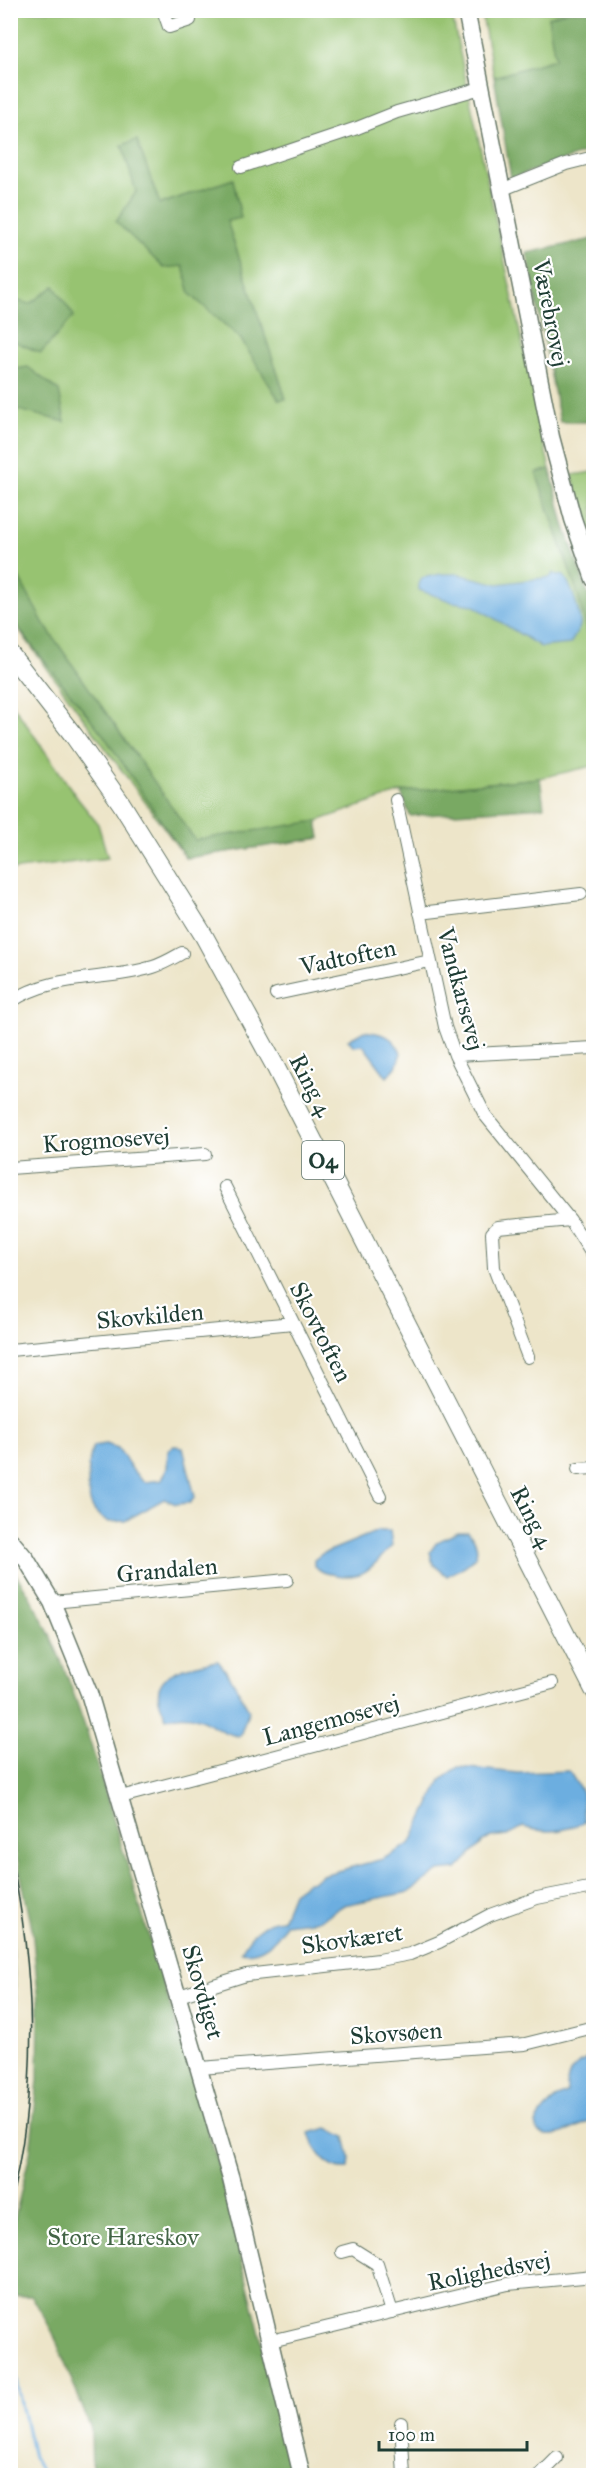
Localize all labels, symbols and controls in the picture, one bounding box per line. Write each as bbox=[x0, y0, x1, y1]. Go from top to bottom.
street label: Værebrovej bbox=[526, 256, 576, 369]
street label: Vandkarsevej bbox=[430, 923, 492, 1054]
street label: Vadtoften bbox=[296, 932, 399, 982]
street label: Ring 4 bbox=[283, 1049, 340, 1122]
street label: Krogmosevej bbox=[41, 1121, 171, 1159]
road number: O4 bbox=[302, 1141, 344, 1179]
street label: Skovtoften bbox=[283, 1277, 359, 1387]
street label: Skovkilden bbox=[95, 1296, 205, 1336]
street label: Ring 4 bbox=[504, 1481, 561, 1554]
street label: Grandalen bbox=[115, 1551, 219, 1589]
street label: Langemosevej bbox=[259, 1687, 403, 1753]
street label: Skovkæret bbox=[299, 1917, 405, 1961]
street label: Skovdiget bbox=[175, 1942, 231, 2043]
street label: Skovsøen bbox=[349, 2015, 443, 2051]
park label: Store Hareskov bbox=[47, 2222, 200, 2252]
street label: Rolighedsvej bbox=[425, 2244, 553, 2298]
scale bar bbox=[379, 2414, 528, 2452]
text: 100 m bbox=[388, 2424, 435, 2446]

